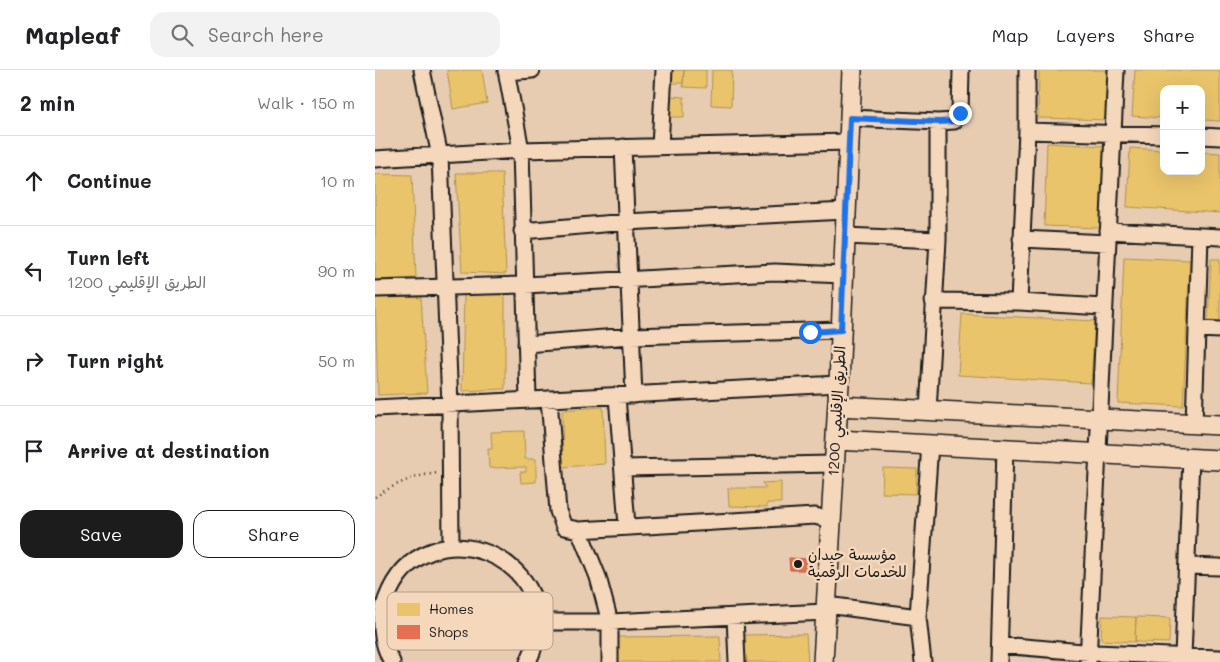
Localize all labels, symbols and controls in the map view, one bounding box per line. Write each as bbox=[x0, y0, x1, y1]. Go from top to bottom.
search box bbox=[150, 12, 500, 57]
text: Mapleaf bbox=[25, 19, 120, 50]
icon: search bbox=[168, 21, 196, 49]
text: Search here bbox=[208, 22, 324, 47]
text: Map bbox=[992, 23, 1028, 47]
text: Layers bbox=[1056, 23, 1115, 47]
text: Share bbox=[1143, 23, 1195, 47]
map controls bbox=[1160, 85, 1205, 175]
button: + bbox=[1160, 85, 1205, 130]
text: 2 min bbox=[20, 89, 75, 116]
text: Walk · 150 m bbox=[257, 92, 355, 113]
route end bbox=[949, 102, 972, 125]
button: − bbox=[1160, 130, 1205, 175]
icon: ahead bbox=[20, 167, 48, 195]
text: Continue bbox=[67, 168, 152, 193]
text: 10 m bbox=[320, 170, 355, 191]
text: Turn left bbox=[67, 245, 150, 270]
icon: left bbox=[20, 257, 48, 285]
text: 90 m bbox=[318, 260, 355, 281]
text: الطريق الإقليمي 1200 bbox=[67, 271, 206, 292]
route start bbox=[799, 321, 822, 344]
street label: الطريق الإقليمي 1200 bbox=[823, 345, 853, 477]
icon: right bbox=[20, 347, 48, 375]
text: Turn right bbox=[67, 348, 164, 373]
text: 50 m bbox=[318, 350, 355, 371]
icon: arrive bbox=[20, 437, 48, 465]
text: Arrive at destination bbox=[67, 438, 270, 463]
button: Save bbox=[20, 510, 183, 558]
button: Share bbox=[193, 510, 355, 558]
place label: مؤسسة حيدان للخدمات الرقمية bbox=[808, 544, 907, 581]
marker: مؤسسة حيدان للخدمات الرقمية bbox=[792, 558, 804, 570]
legend bbox=[387, 592, 553, 650]
text: Homes bbox=[429, 599, 474, 618]
text: Shops bbox=[429, 622, 469, 641]

